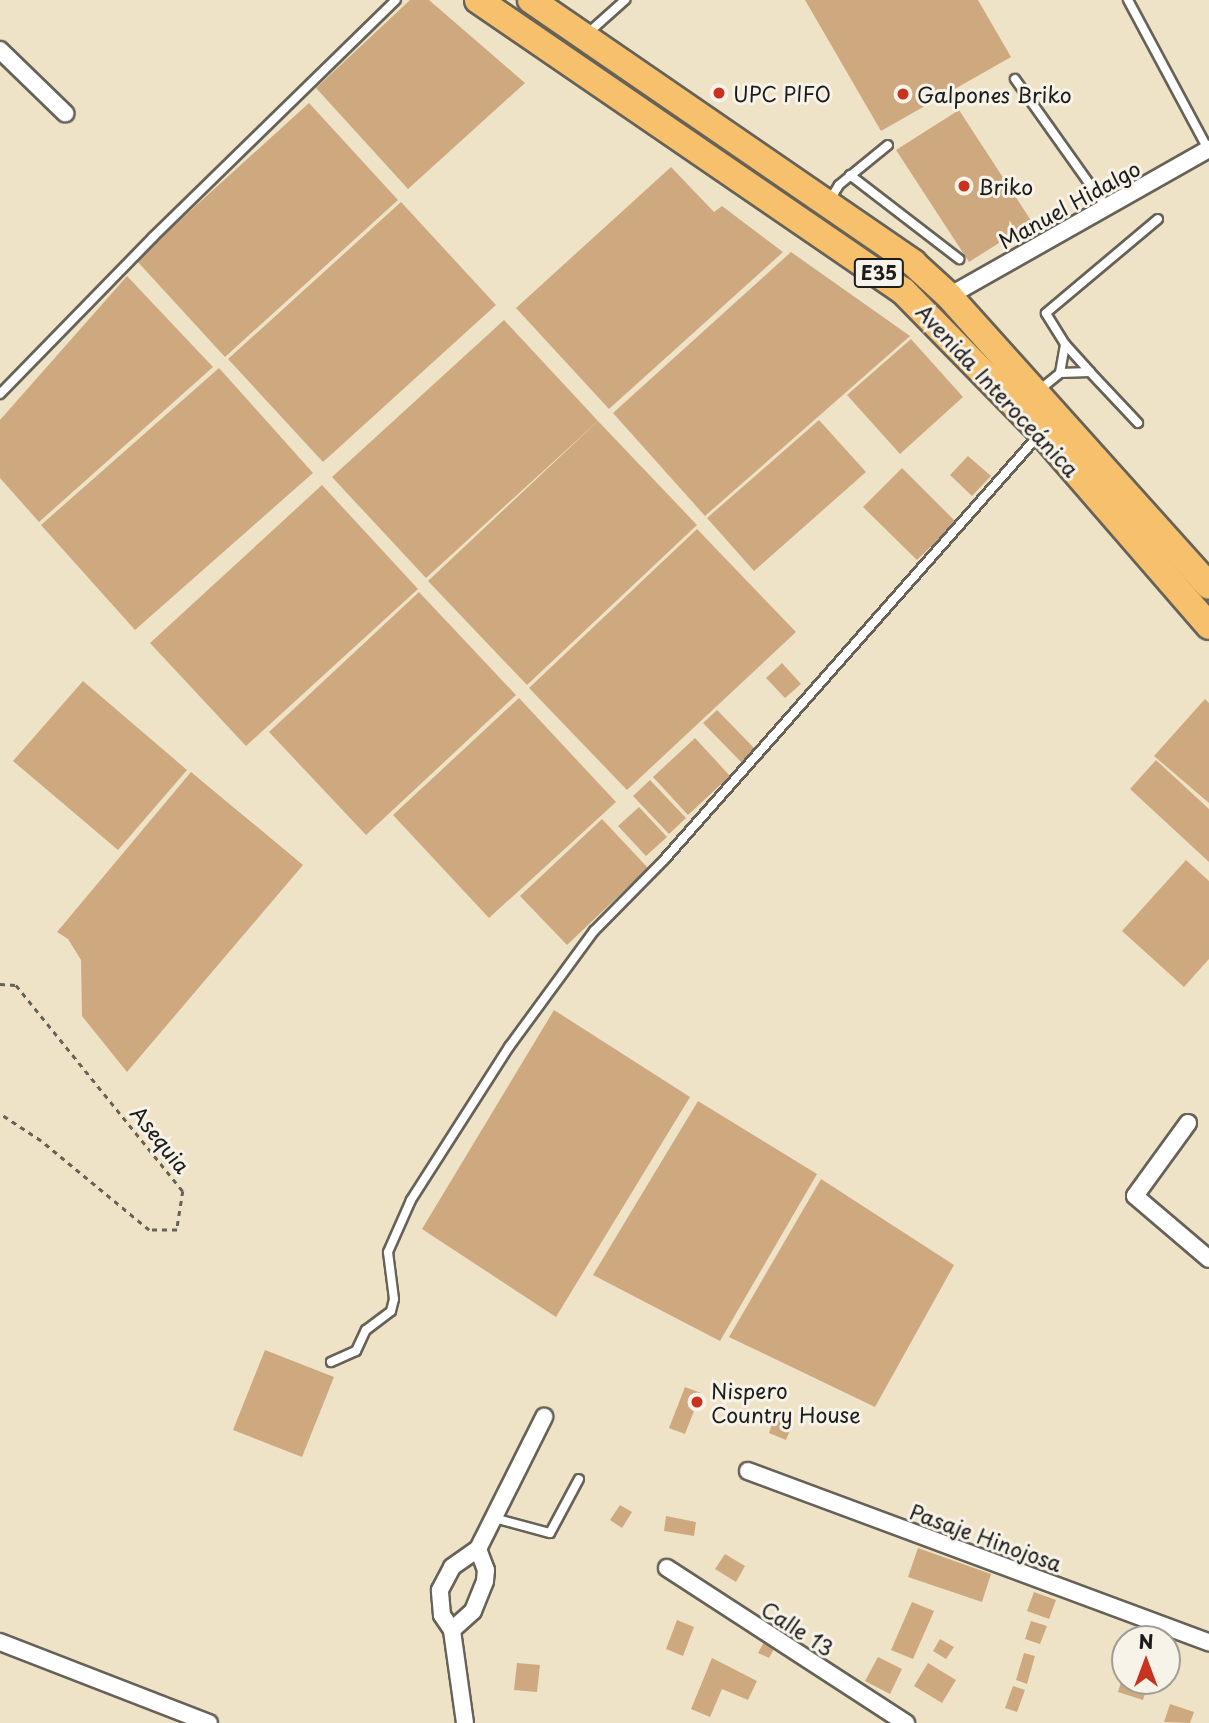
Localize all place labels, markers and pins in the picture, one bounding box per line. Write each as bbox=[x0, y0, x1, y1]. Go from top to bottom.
place label: UPC PIFO bbox=[733, 80, 833, 106]
place label: Galpones Briko bbox=[917, 81, 1074, 107]
marker: UPC PIFO bbox=[711, 85, 727, 101]
marker: Galpones Briko bbox=[895, 86, 911, 102]
place label: Briko bbox=[978, 173, 1033, 199]
marker: Briko bbox=[956, 178, 972, 194]
place label: Nispero Country House bbox=[711, 1377, 862, 1427]
marker: Nispero Country House bbox=[689, 1394, 705, 1410]

